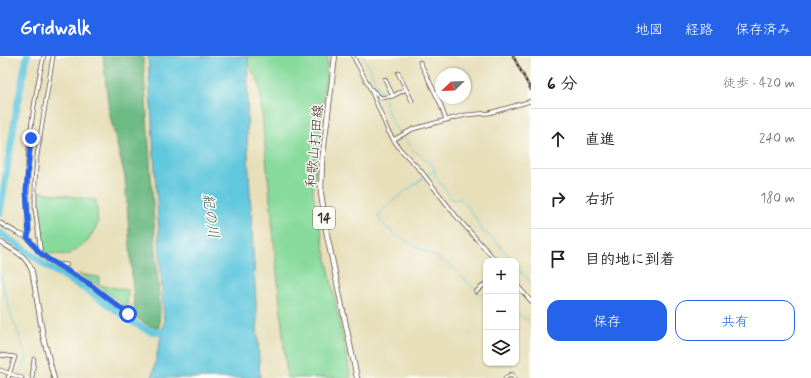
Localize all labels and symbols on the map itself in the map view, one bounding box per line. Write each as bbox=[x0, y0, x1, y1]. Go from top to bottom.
north arrow bbox=[435, 68, 471, 104]
street label: 和歌山打田線 bbox=[302, 103, 328, 189]
route end bbox=[22, 129, 40, 147]
water label: 紀の川 bbox=[197, 192, 223, 240]
road number: 14 bbox=[313, 207, 335, 229]
route start bbox=[119, 305, 137, 323]

